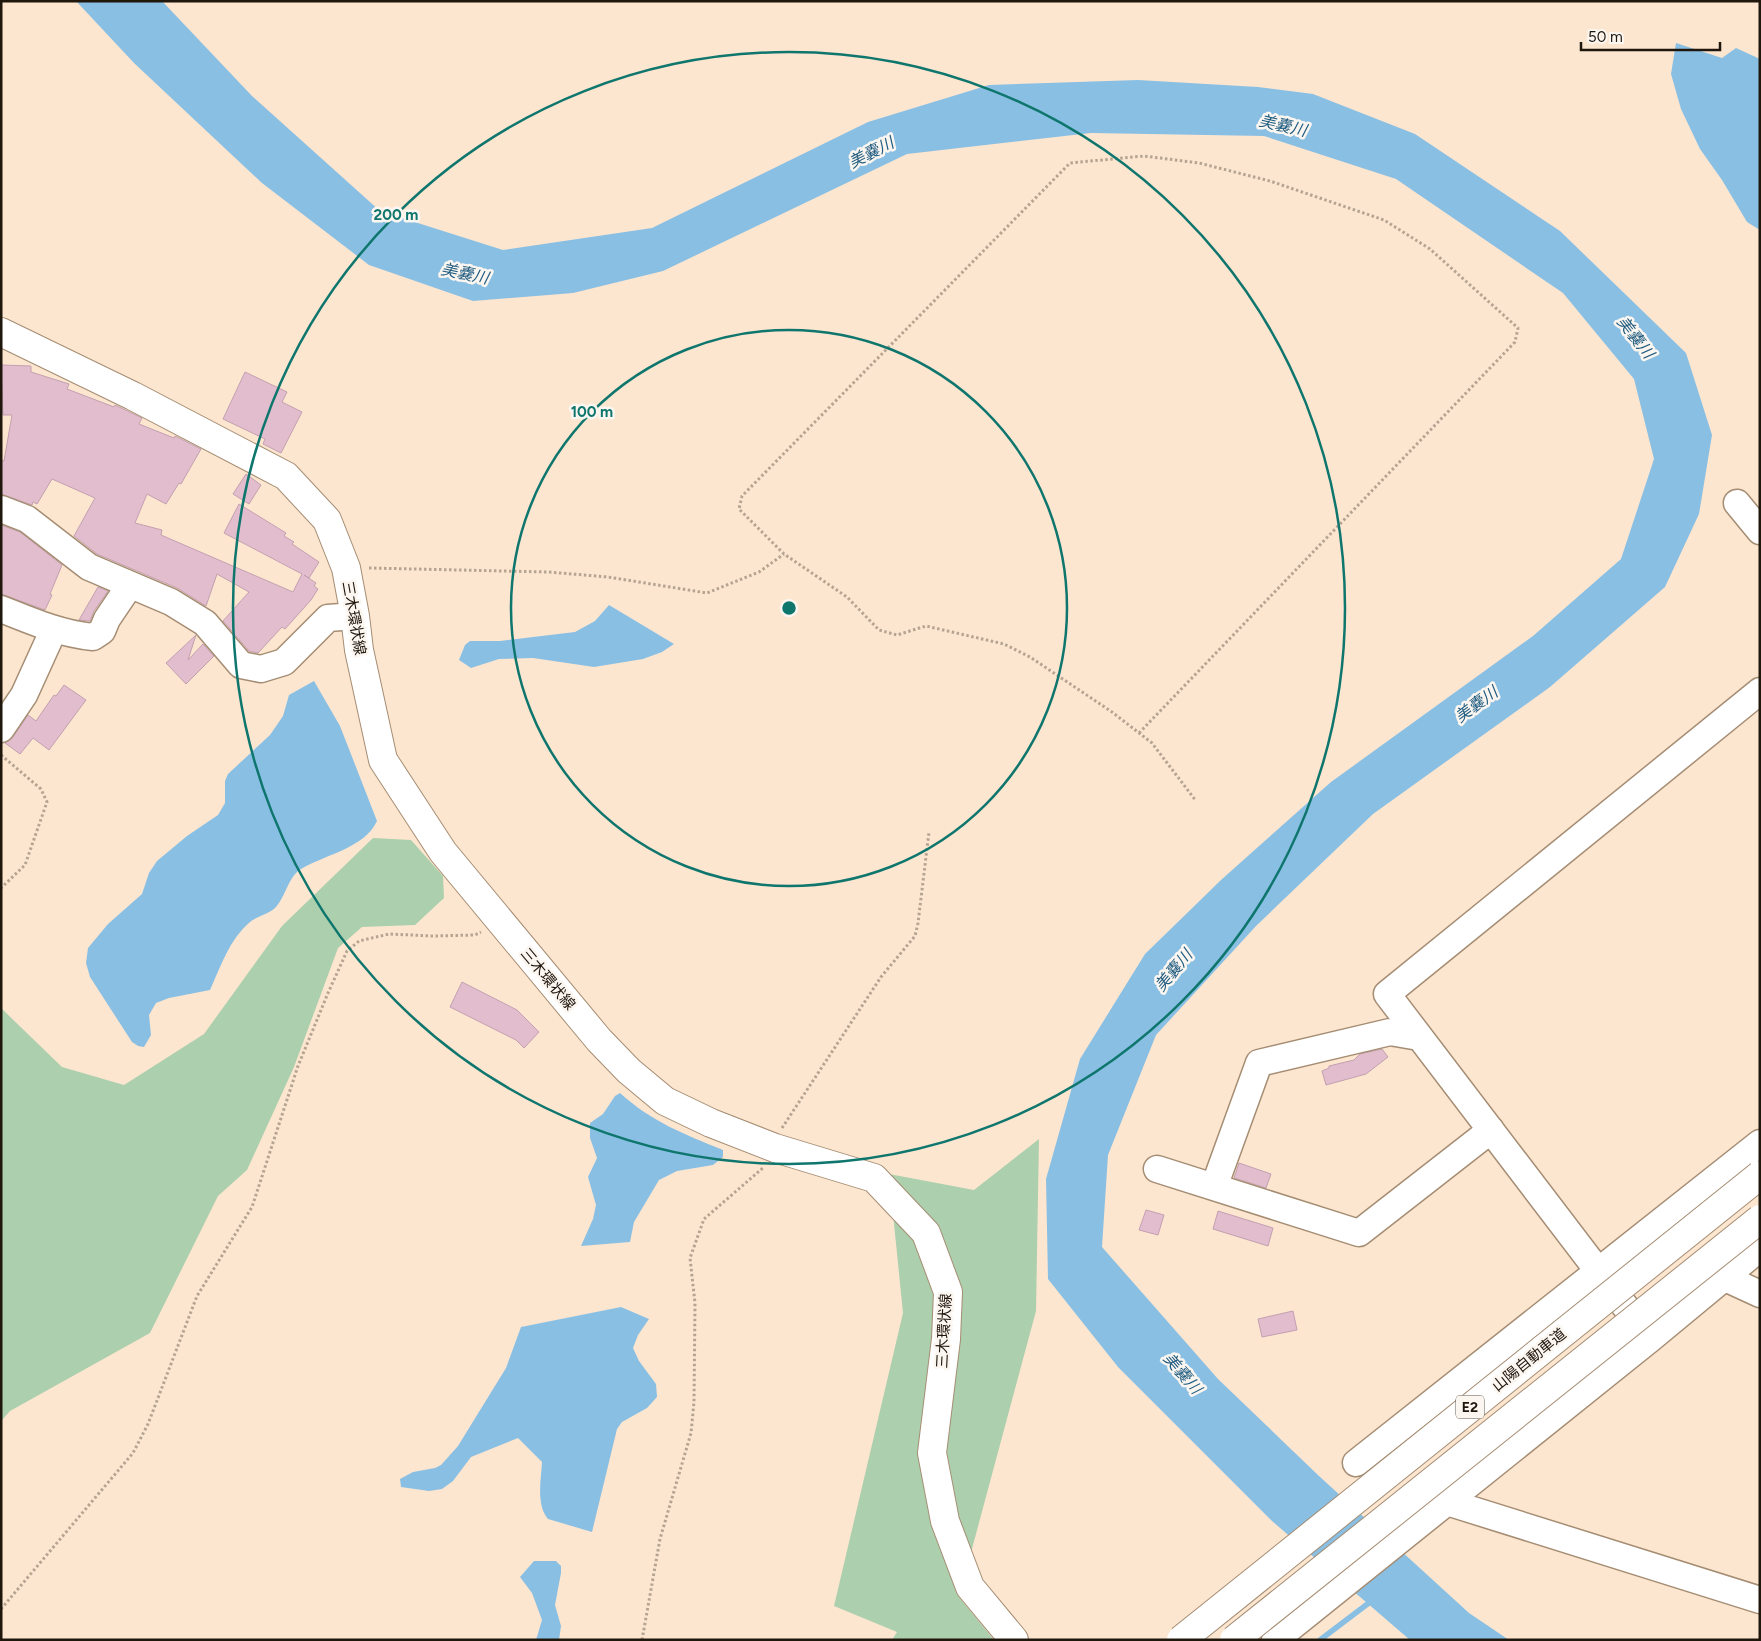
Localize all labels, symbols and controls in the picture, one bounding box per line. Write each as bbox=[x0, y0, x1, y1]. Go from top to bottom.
scale bar bbox=[1581, 20, 1720, 52]
text: 50 m bbox=[1588, 28, 1623, 46]
water label: 美嚢川 bbox=[1257, 111, 1310, 141]
water label: 美嚢川 bbox=[846, 132, 899, 172]
text: 200 m bbox=[374, 206, 418, 224]
water label: 美嚢川 bbox=[439, 259, 492, 288]
water label: 美嚢川 bbox=[1613, 313, 1659, 364]
text: 100 m bbox=[571, 403, 613, 421]
street label: 三木環状線 bbox=[339, 579, 369, 657]
centre of rings bbox=[780, 599, 798, 617]
water label: 美嚢川 bbox=[1451, 681, 1503, 726]
street label: 三木環状線 bbox=[517, 944, 579, 1014]
water label: 美嚢川 bbox=[1151, 944, 1197, 995]
street label: 三木環状線 bbox=[933, 1293, 955, 1369]
street label: 山陽自動車道 bbox=[1488, 1325, 1570, 1395]
water label: 美嚢川 bbox=[1160, 1349, 1207, 1399]
road number: E2 bbox=[1456, 1395, 1484, 1418]

